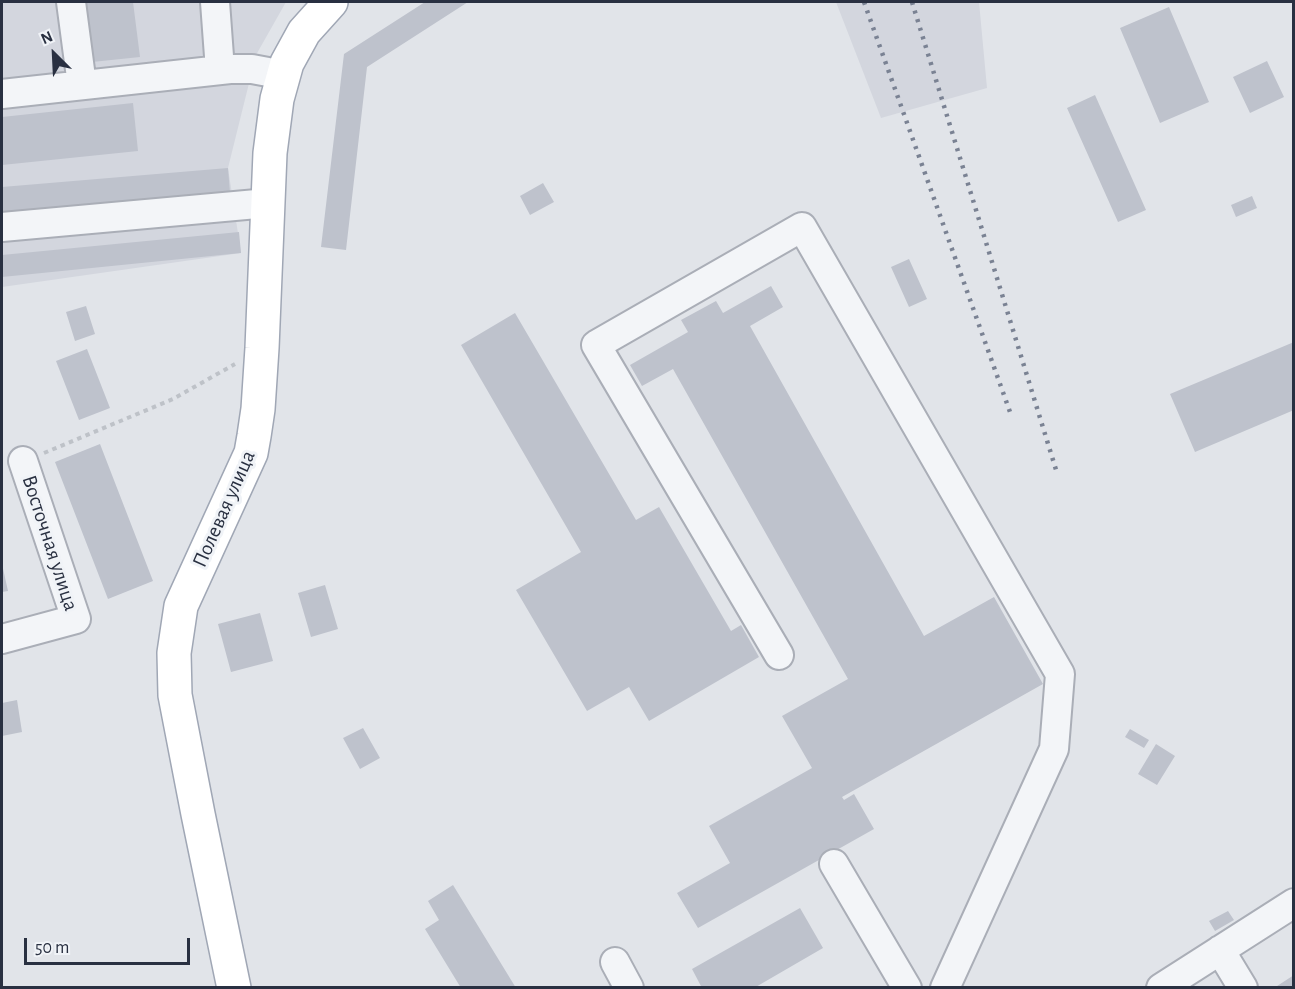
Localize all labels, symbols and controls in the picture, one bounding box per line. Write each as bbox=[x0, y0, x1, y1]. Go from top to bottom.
north arrow bbox=[24, 24, 84, 84]
text: N bbox=[38, 28, 55, 47]
street label: Полевая улица bbox=[187, 447, 261, 571]
street label: Восточная улица bbox=[16, 472, 84, 614]
scale bar bbox=[27, 926, 194, 964]
text: 50 m bbox=[35, 939, 69, 957]

